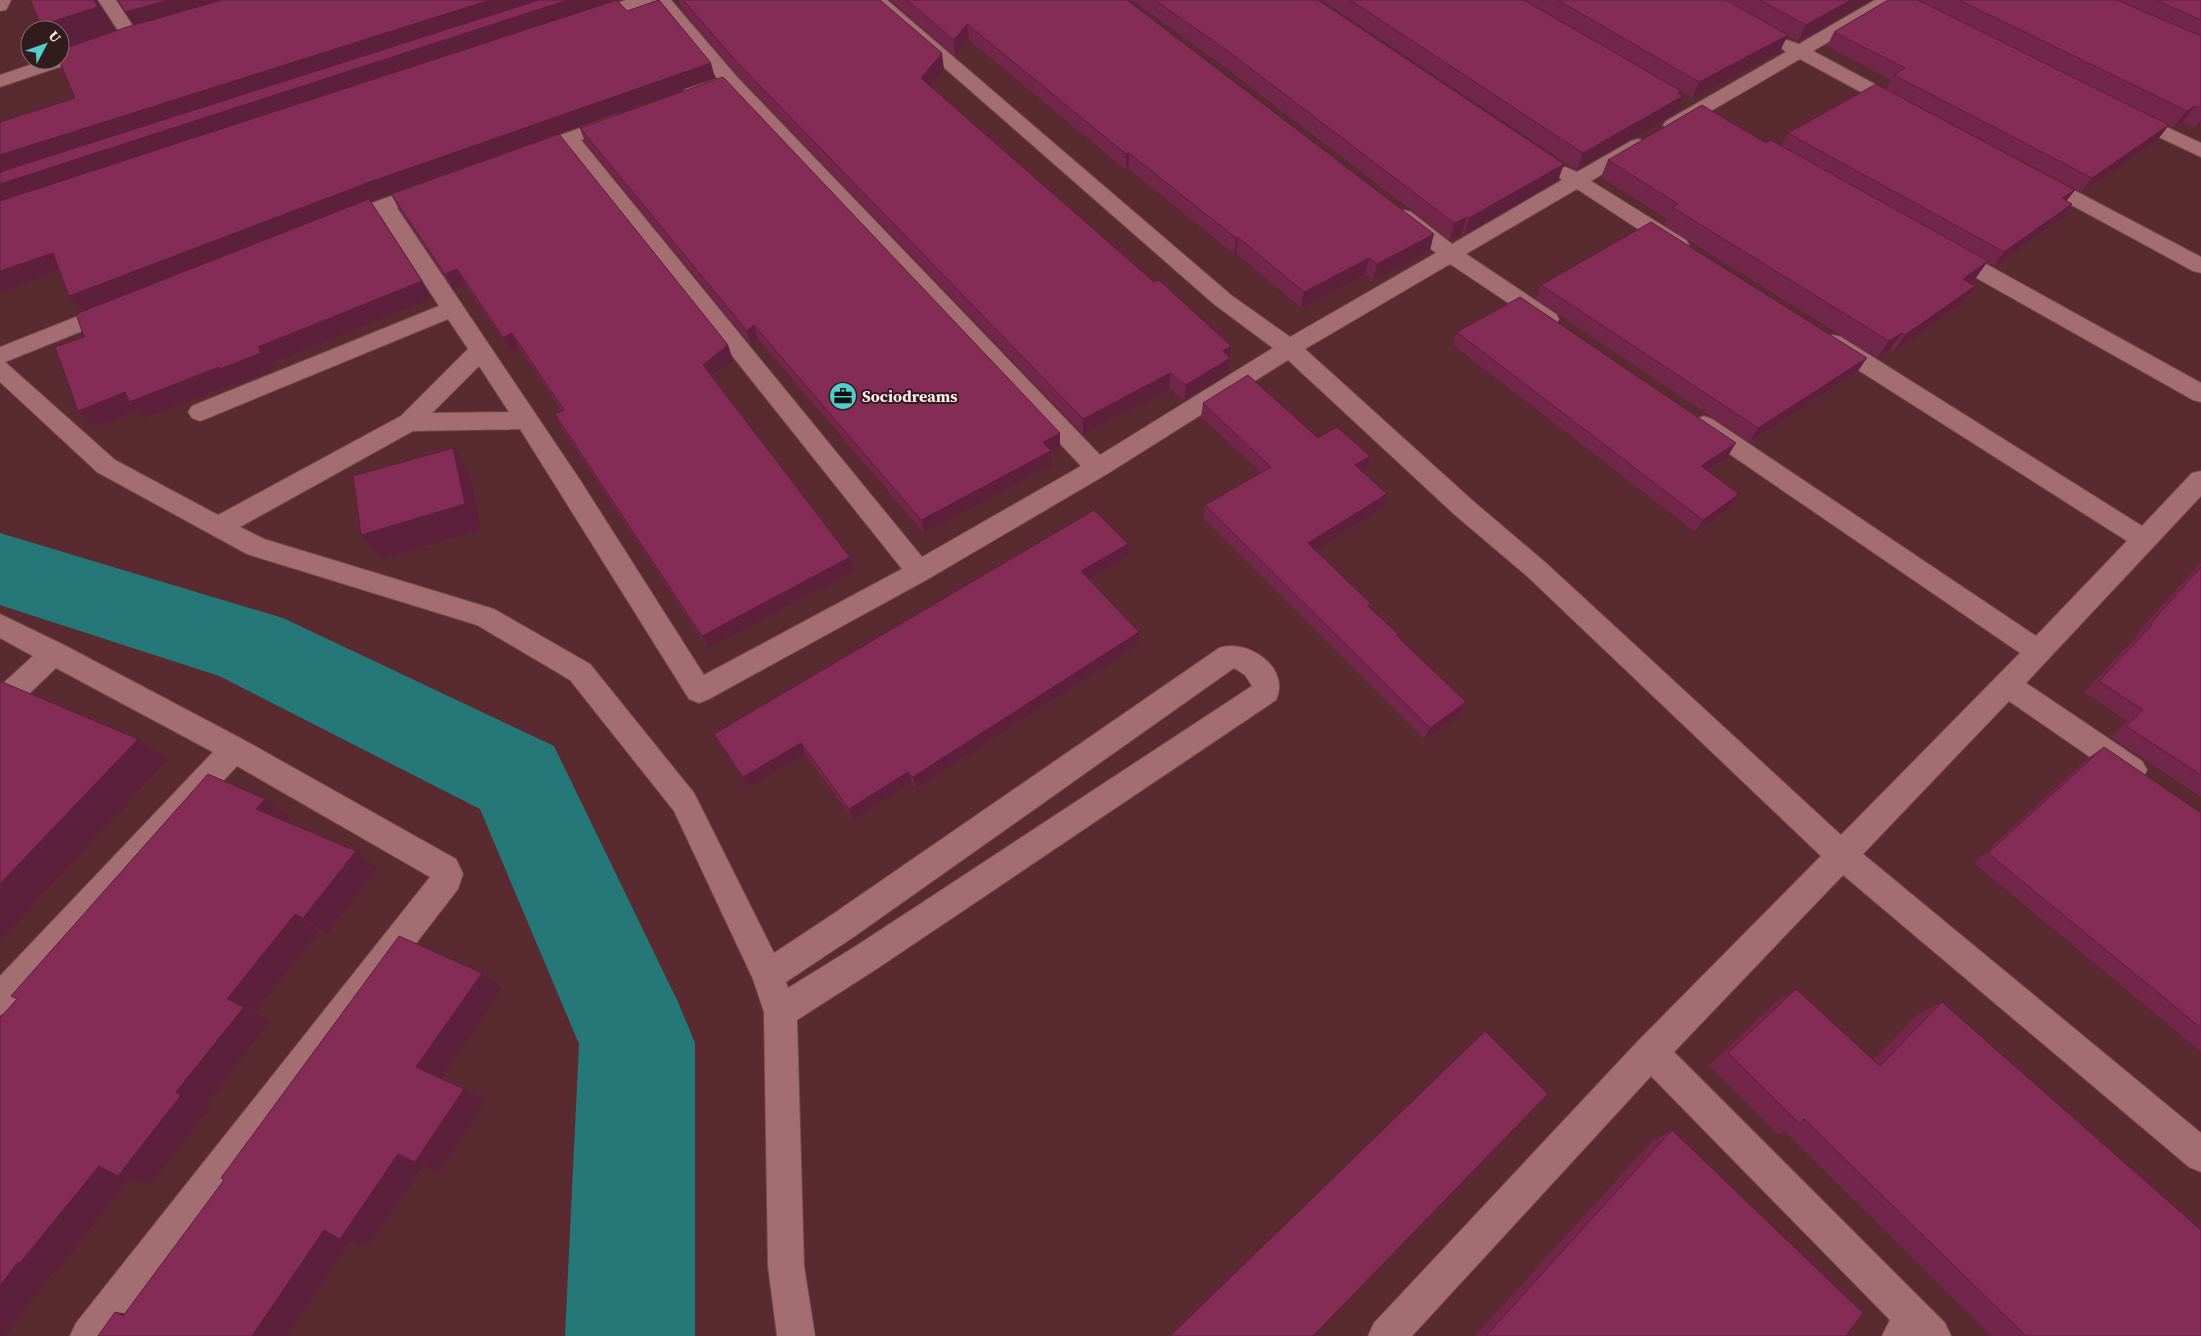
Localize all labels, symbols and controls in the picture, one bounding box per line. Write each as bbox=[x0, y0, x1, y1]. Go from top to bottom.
north arrow bbox=[20, 20, 70, 70]
text: U bbox=[44, 26, 66, 47]
office icon: Sociodreams bbox=[828, 381, 858, 411]
place label: Sociodreams bbox=[862, 385, 957, 407]

